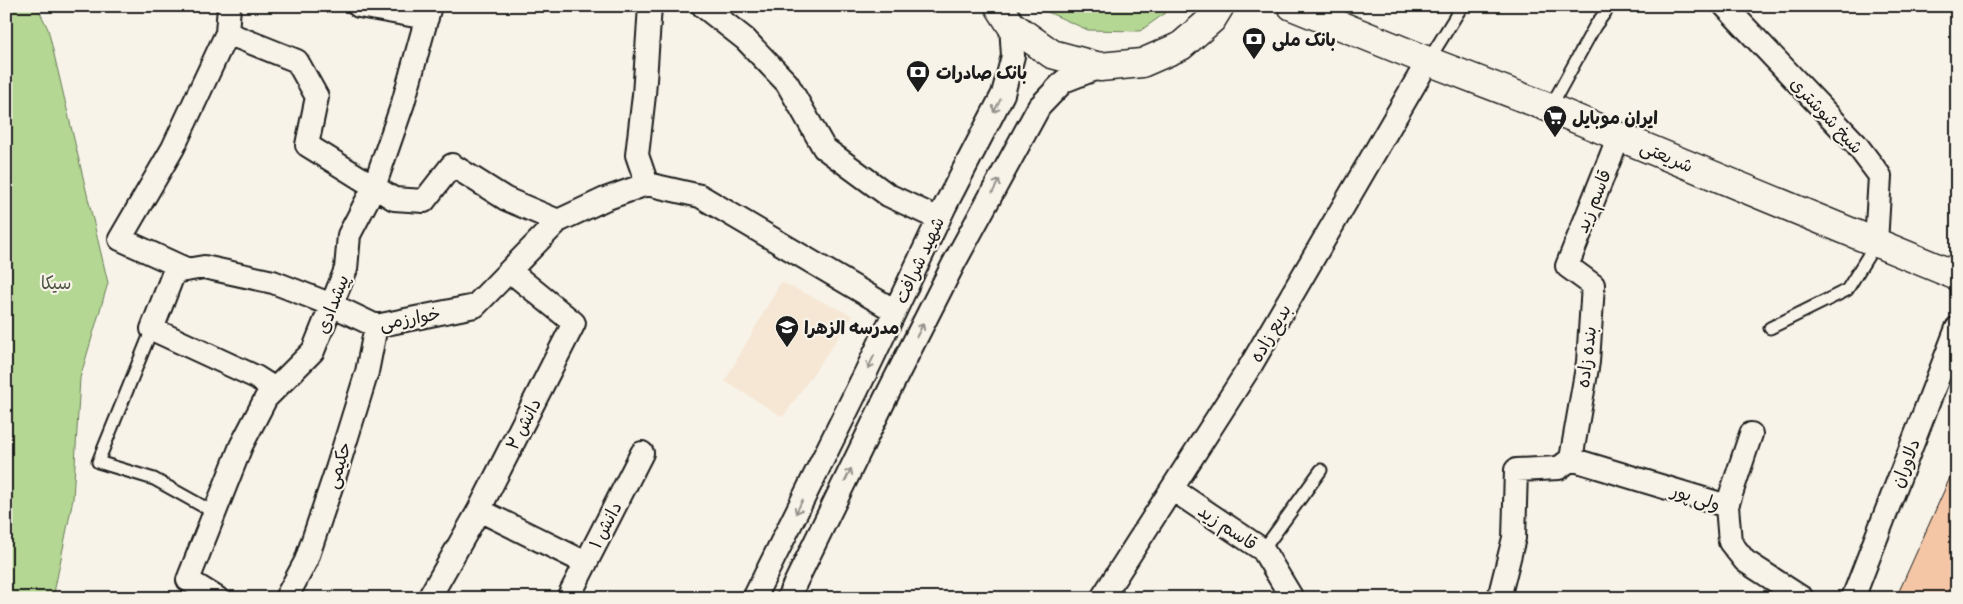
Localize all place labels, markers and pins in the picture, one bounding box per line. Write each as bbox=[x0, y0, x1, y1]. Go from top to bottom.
bank icon: بانک ملی bbox=[1241, 26, 1267, 60]
place label: بانک ملی bbox=[1272, 27, 1336, 52]
bank icon: بانک صادرات bbox=[905, 59, 931, 93]
place label: بانک صادرات bbox=[936, 60, 1027, 85]
supermarket icon: ایران موبایل bbox=[1542, 104, 1568, 138]
place label: ایران موبایل bbox=[1572, 105, 1658, 130]
school or university icon: مدرسه الزهرا bbox=[774, 314, 800, 348]
place label: مدرسه الزهرا bbox=[804, 315, 899, 340]

